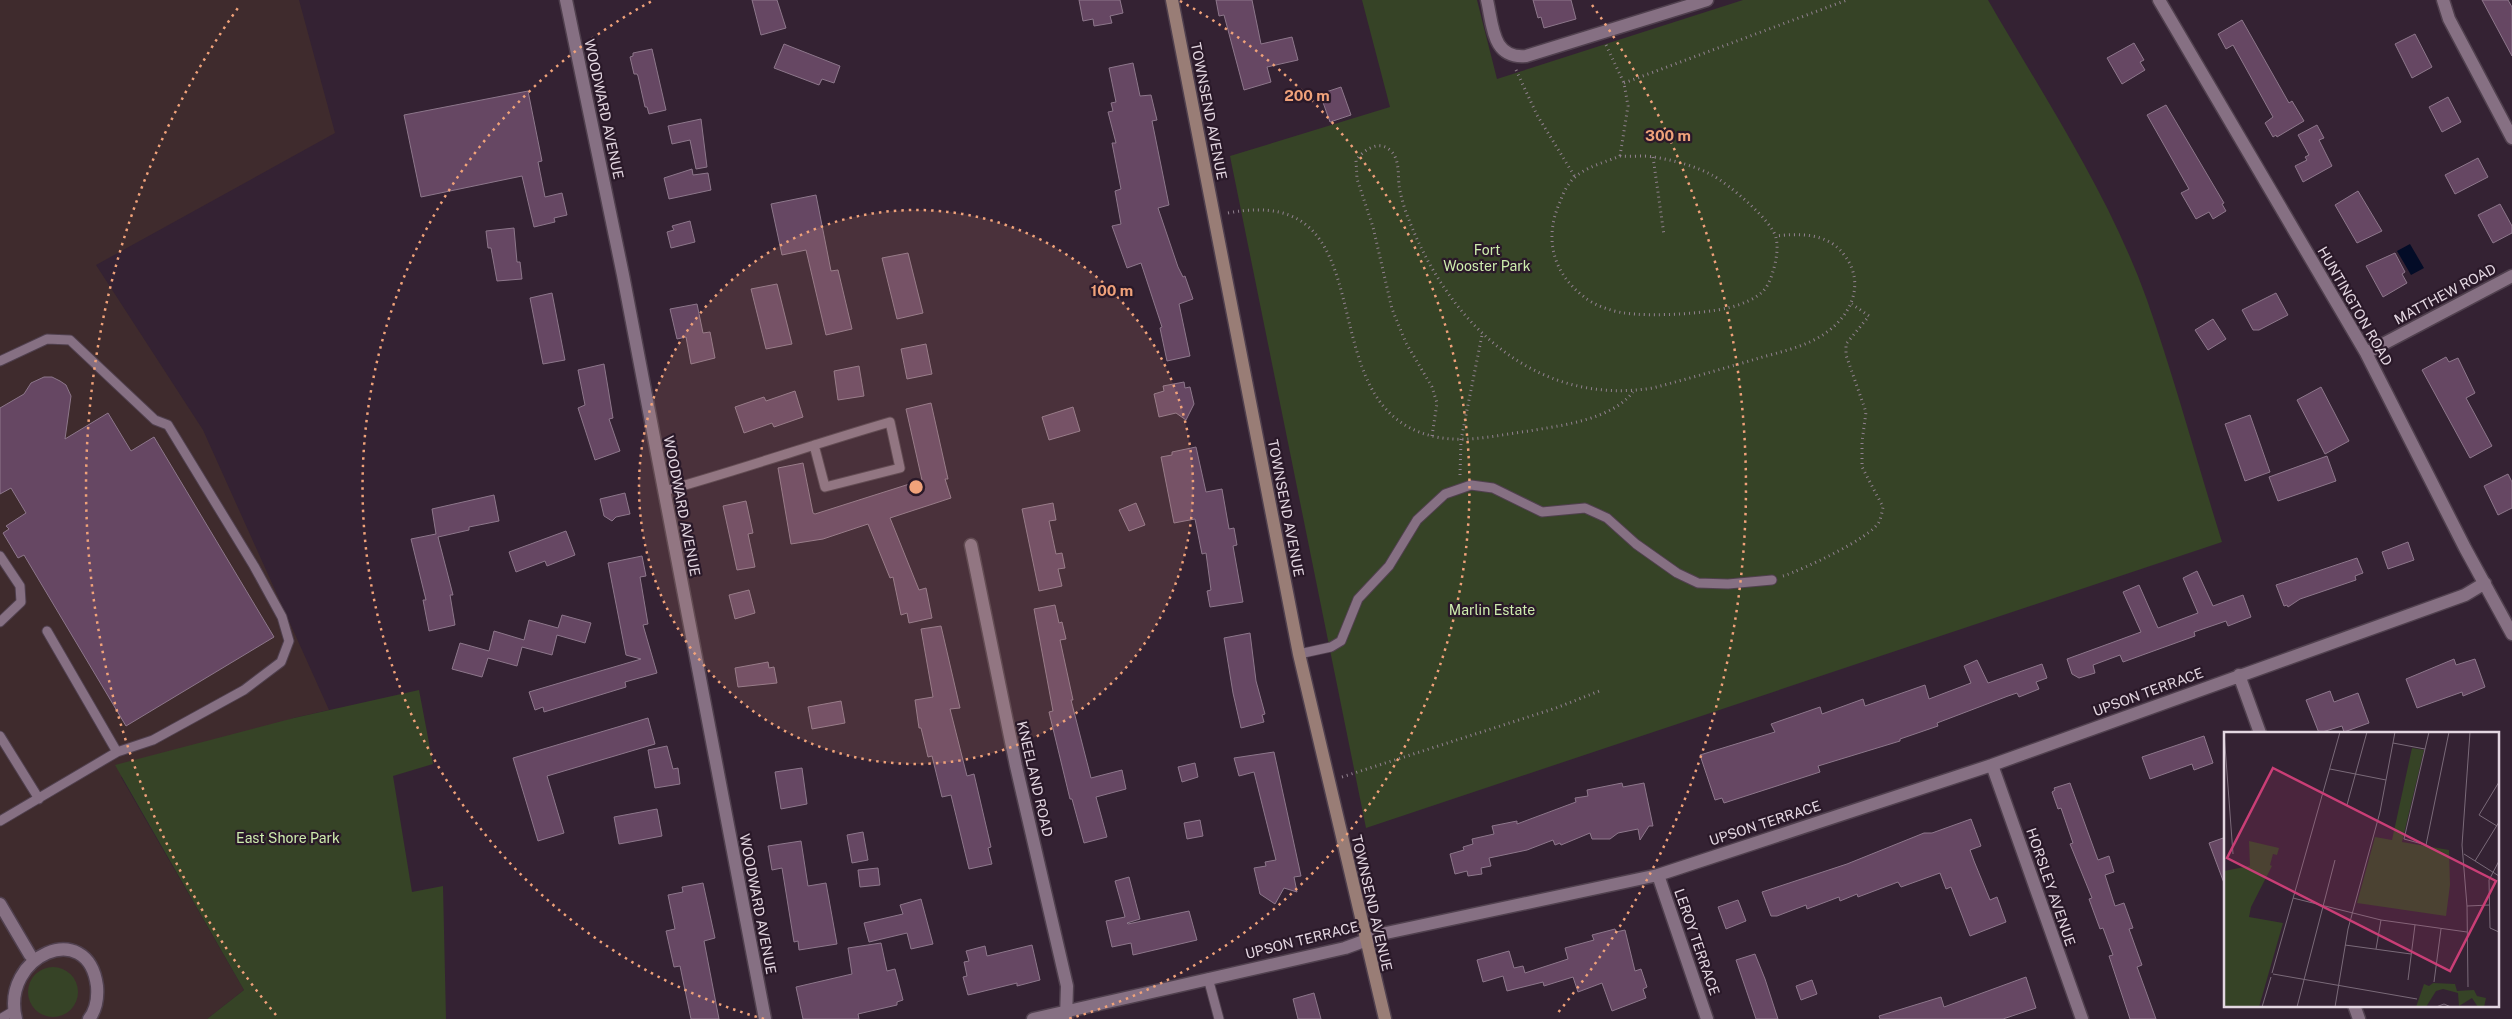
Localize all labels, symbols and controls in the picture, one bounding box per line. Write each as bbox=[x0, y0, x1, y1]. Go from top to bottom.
street label: WOODWARD AVENUE bbox=[581, 37, 627, 181]
street label: TOWNSEND AVENUE bbox=[1188, 41, 1230, 181]
text: 200 m bbox=[1284, 87, 1330, 104]
text: 300 m bbox=[1645, 127, 1691, 144]
park label: Fort Wooster Park bbox=[1443, 242, 1531, 274]
street label: HUNTINGTON ROAD bbox=[2314, 244, 2396, 368]
street label: MATTHEW ROAD bbox=[2391, 260, 2499, 328]
text: 100 m bbox=[1091, 282, 1133, 299]
street label: WOODWARD AVENUE bbox=[661, 434, 703, 578]
street label: TOWNSEND AVENUE bbox=[1265, 438, 1307, 578]
centre of rings bbox=[907, 478, 925, 496]
park label: Marlin Estate bbox=[1449, 602, 1535, 618]
street label: UPSON TERRACE bbox=[2091, 665, 2205, 719]
street label: KNEELAND ROAD bbox=[1014, 720, 1056, 838]
inset map bbox=[2224, 732, 2500, 1006]
street label: UPSON TERRACE bbox=[1707, 797, 1823, 849]
street label: HORSLEY AVENUE bbox=[2023, 826, 2079, 948]
park label: East Shore Park bbox=[236, 830, 340, 846]
street label: WOODWARD AVENUE bbox=[737, 832, 779, 976]
street label: TOWNSEND AVENUE bbox=[1349, 833, 1395, 973]
street label: LEROY TERRACE bbox=[1671, 887, 1723, 997]
street label: UPSON TERRACE bbox=[1244, 918, 1360, 962]

